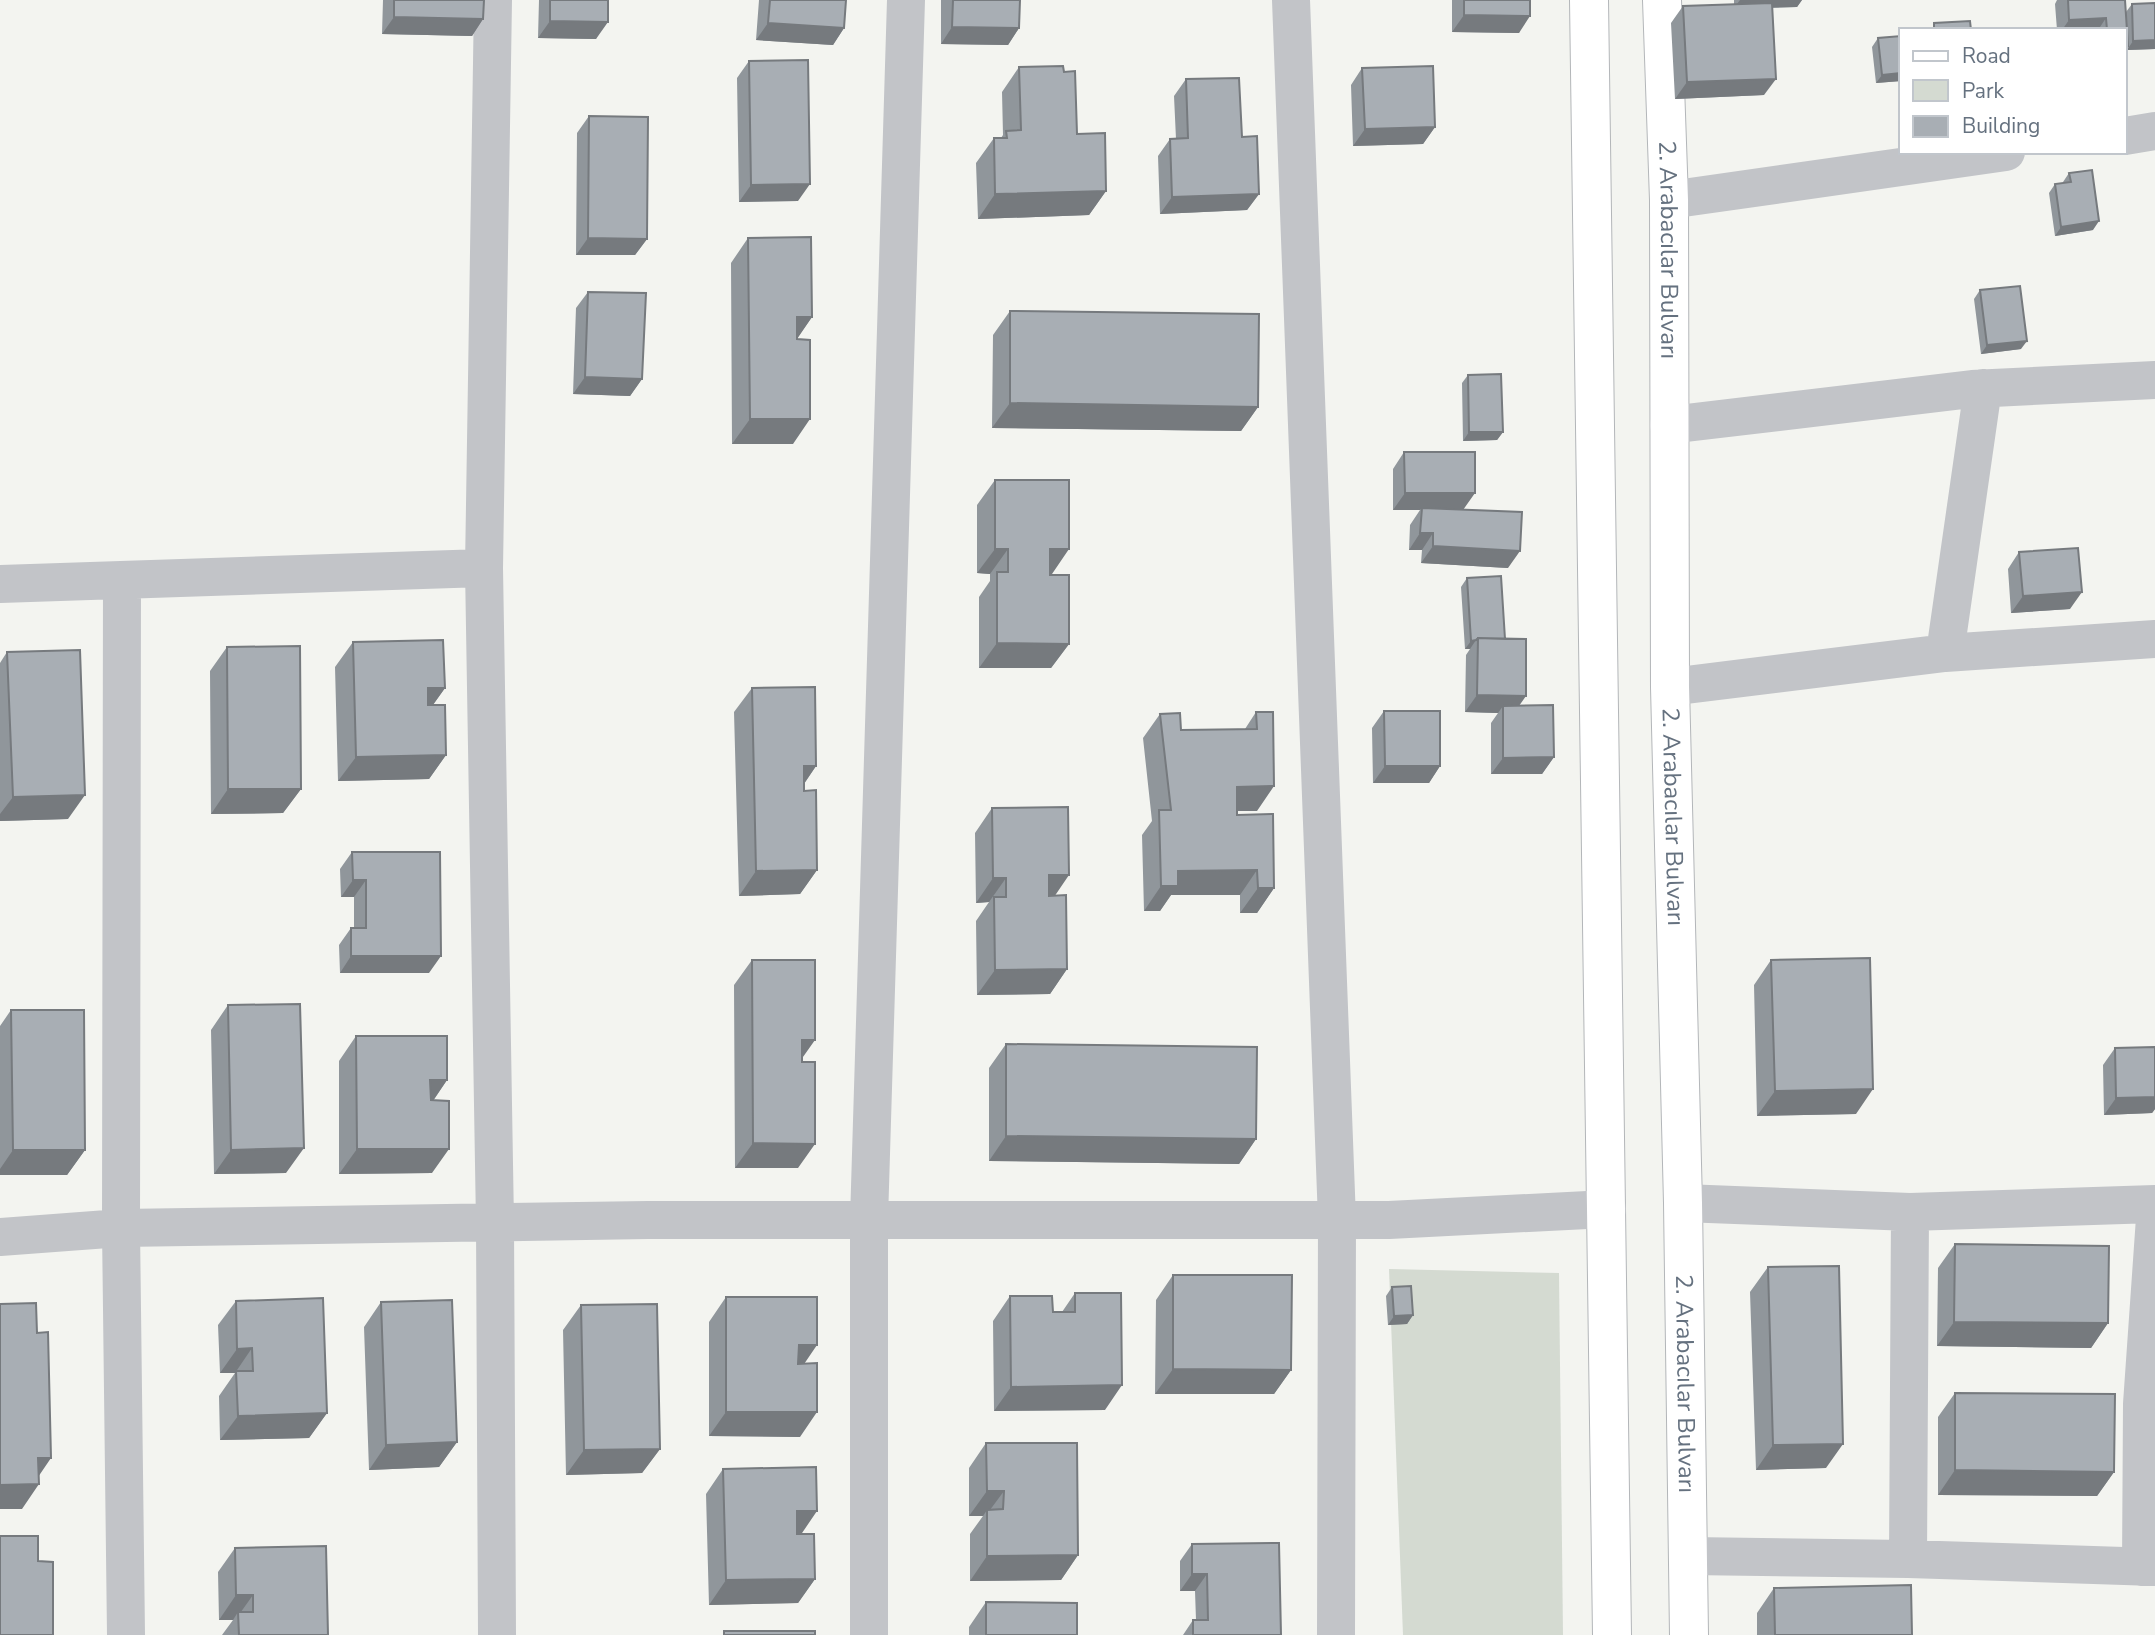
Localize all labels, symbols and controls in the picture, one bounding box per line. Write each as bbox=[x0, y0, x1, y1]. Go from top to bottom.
legend bbox=[1899, 28, 2127, 154]
text: Road bbox=[1962, 42, 2011, 70]
text: Park bbox=[1962, 77, 2004, 105]
text: Building bbox=[1962, 112, 2040, 140]
street label: 2. Arabacılar Bulvarı bbox=[1651, 140, 1685, 359]
street label: 2. Arabacılar Bulvarı bbox=[1655, 707, 1692, 926]
street label: 2. Arabacılar Bulvarı bbox=[1668, 1274, 1703, 1493]

